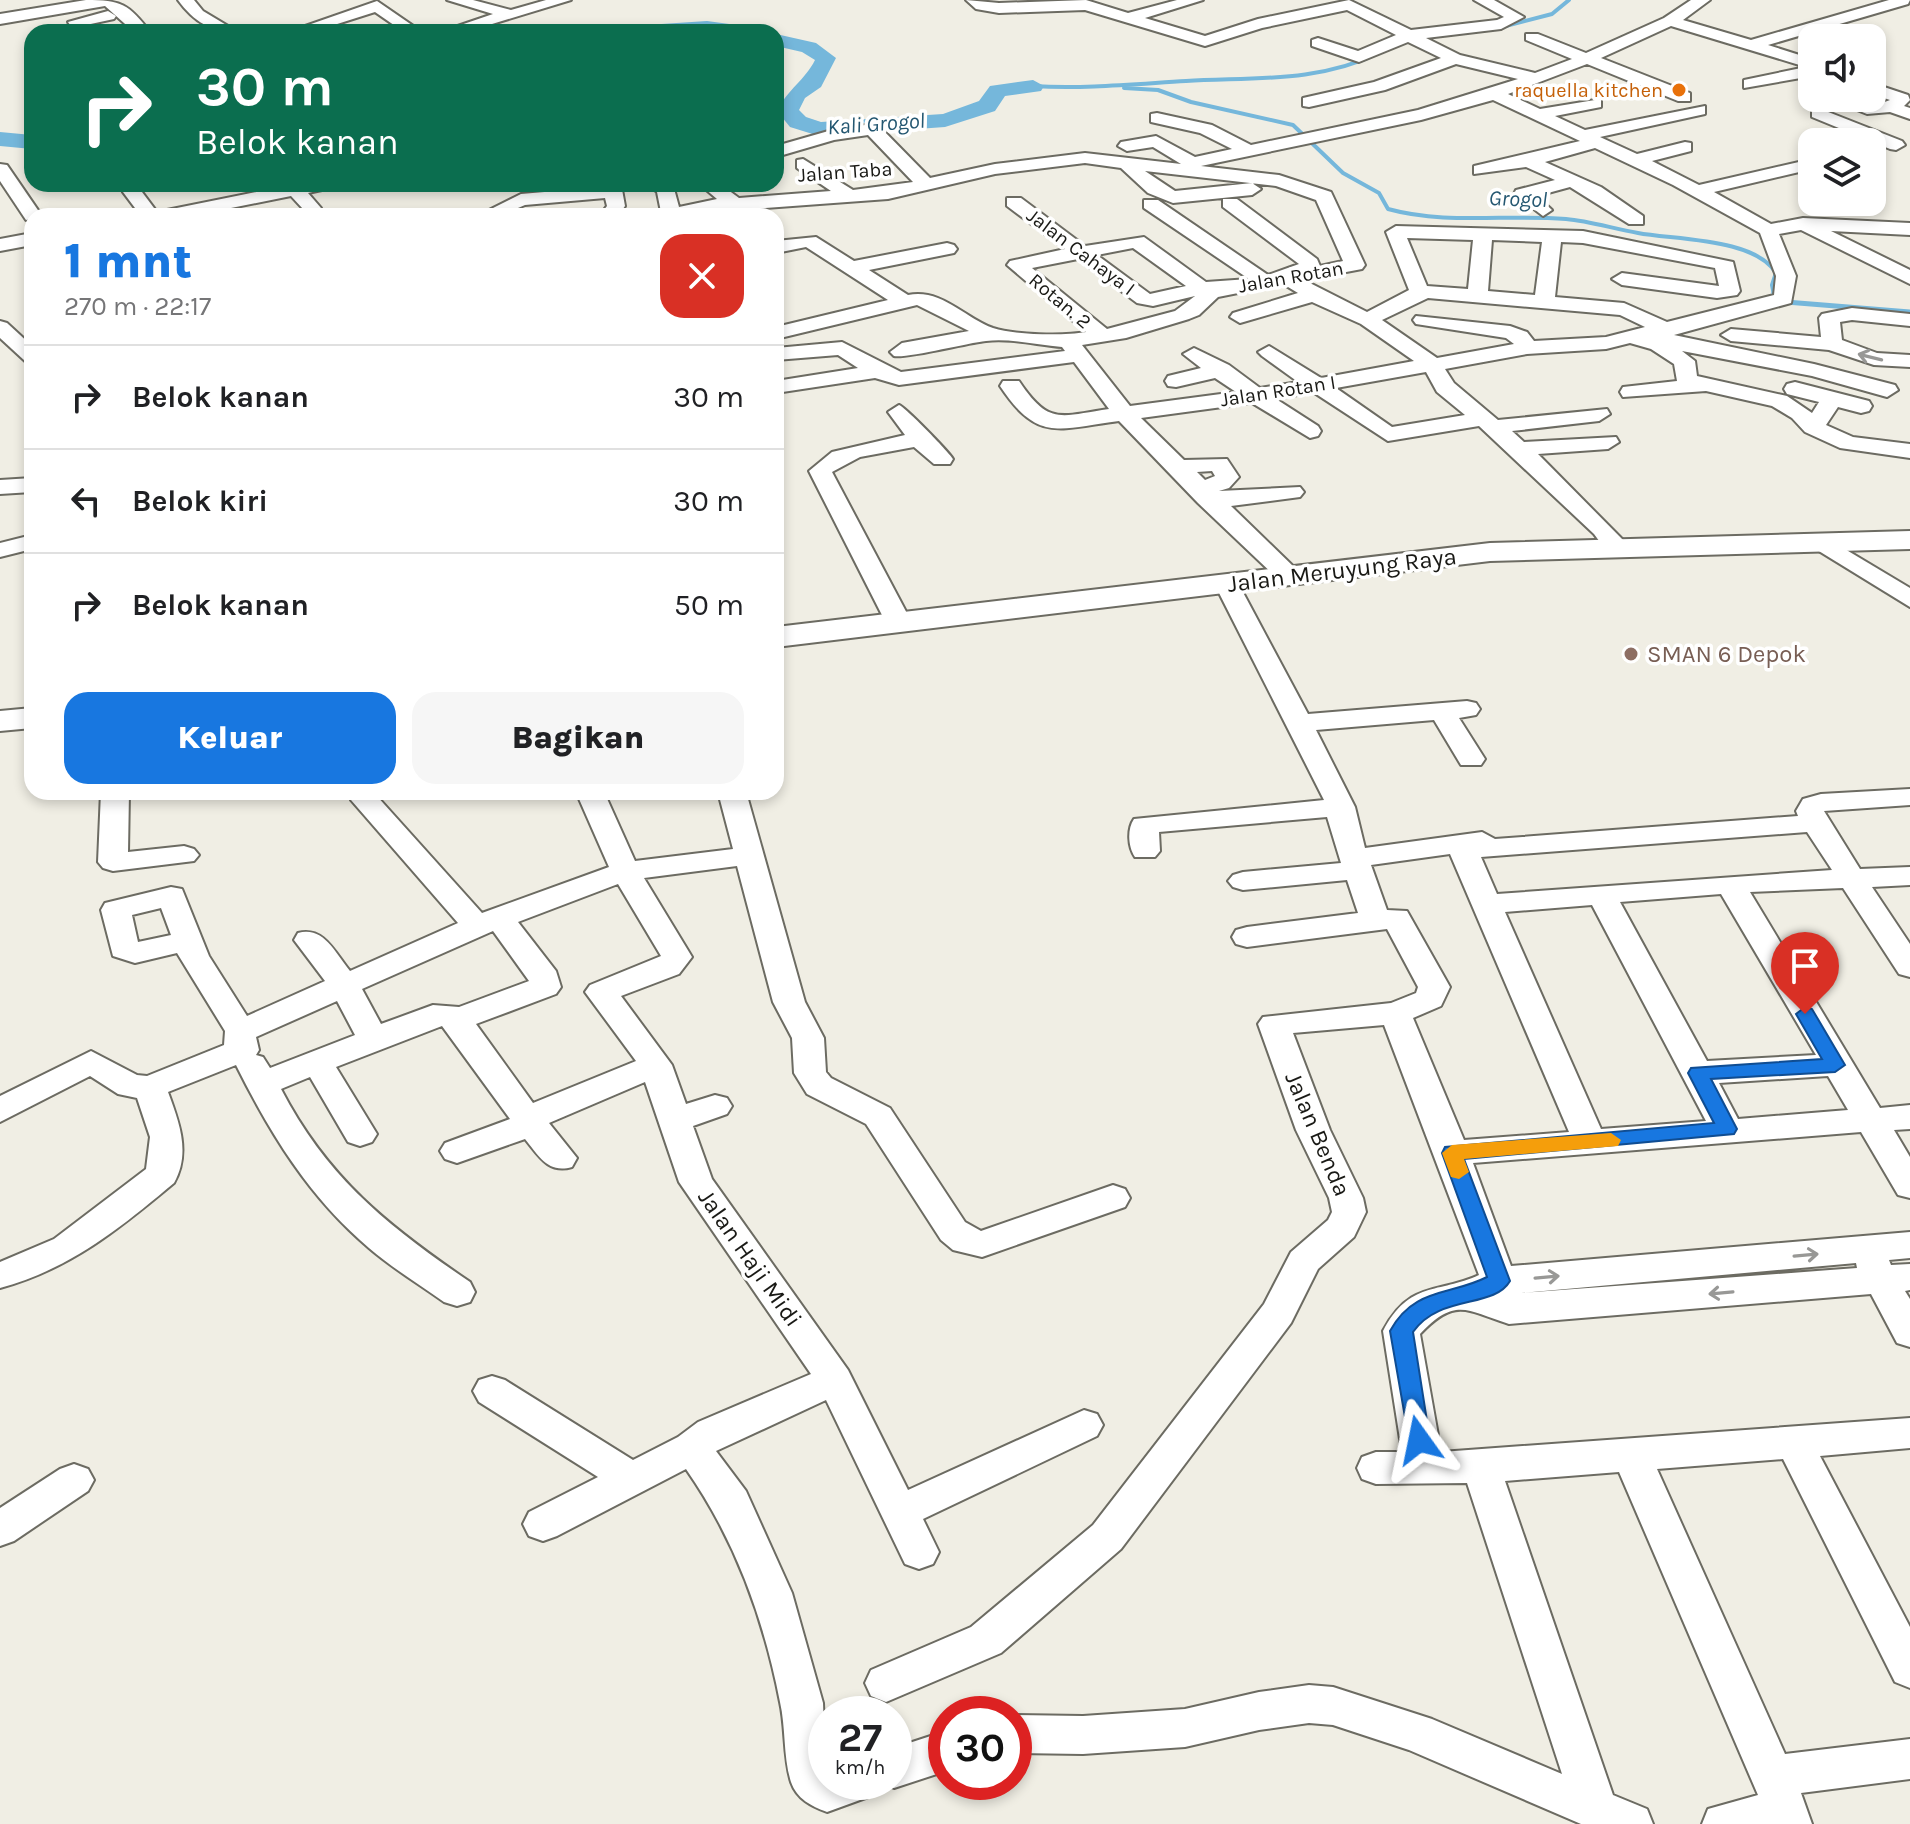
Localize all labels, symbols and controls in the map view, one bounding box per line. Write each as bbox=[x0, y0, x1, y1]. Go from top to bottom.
map controls bbox=[1798, 24, 1886, 216]
button: sound bbox=[1798, 24, 1886, 112]
text: 30 m bbox=[196, 54, 334, 119]
icon: right bbox=[64, 56, 168, 160]
place label: raquella kitchen bbox=[1514, 79, 1663, 102]
marker: raquella kitchen bbox=[1670, 81, 1688, 99]
water label: Kali Grogol bbox=[826, 108, 926, 140]
text: Belok kanan bbox=[196, 121, 399, 163]
button: layers bbox=[1798, 128, 1886, 216]
street label: Jalan Taba bbox=[797, 157, 893, 187]
water label: Grogol bbox=[1488, 185, 1548, 213]
street label: Jalan Cahaya I bbox=[1022, 204, 1140, 300]
text: 1 mnt bbox=[64, 233, 192, 289]
button: close bbox=[660, 234, 744, 318]
street label: Jalan Rotan bbox=[1237, 256, 1345, 298]
street label: Rotan. 2 bbox=[1024, 269, 1096, 333]
text: 270 m · 22:17 bbox=[64, 291, 211, 322]
one-way arrow bbox=[1858, 349, 1884, 364]
street label: Jalan Rotan I bbox=[1219, 371, 1337, 411]
icon: right bbox=[64, 375, 108, 419]
text: Belok kanan bbox=[132, 379, 309, 415]
text: 30 m bbox=[673, 379, 744, 415]
icon: left bbox=[64, 479, 108, 523]
text: Belok kiri bbox=[132, 483, 268, 519]
text: 30 m bbox=[673, 483, 744, 519]
street label: Jalan Meruyung Raya bbox=[1226, 542, 1458, 598]
icon: right bbox=[64, 583, 108, 627]
text: Belok kanan bbox=[132, 587, 309, 623]
text: 50 m bbox=[674, 587, 744, 623]
place label: SMAN 6 Depok bbox=[1647, 640, 1806, 668]
marker: SMAN 6 Depok bbox=[1622, 645, 1640, 663]
button: Keluar bbox=[64, 692, 396, 784]
button: Bagikan bbox=[412, 692, 744, 784]
pin bbox=[1771, 932, 1839, 1014]
icon: arrive bbox=[1783, 944, 1827, 988]
street label: Jalan Benda bbox=[1279, 1068, 1357, 1200]
street label: Jalan Haji Midi bbox=[692, 1184, 808, 1332]
one-way arrow bbox=[1792, 1247, 1819, 1262]
one-way arrow bbox=[1533, 1269, 1560, 1284]
one-way arrow bbox=[1708, 1285, 1735, 1300]
position arrow bbox=[1377, 1398, 1461, 1482]
speed limit sign: 30 bbox=[928, 1696, 1032, 1800]
text: 27 bbox=[838, 1714, 882, 1761]
text: km/h bbox=[835, 1756, 885, 1779]

